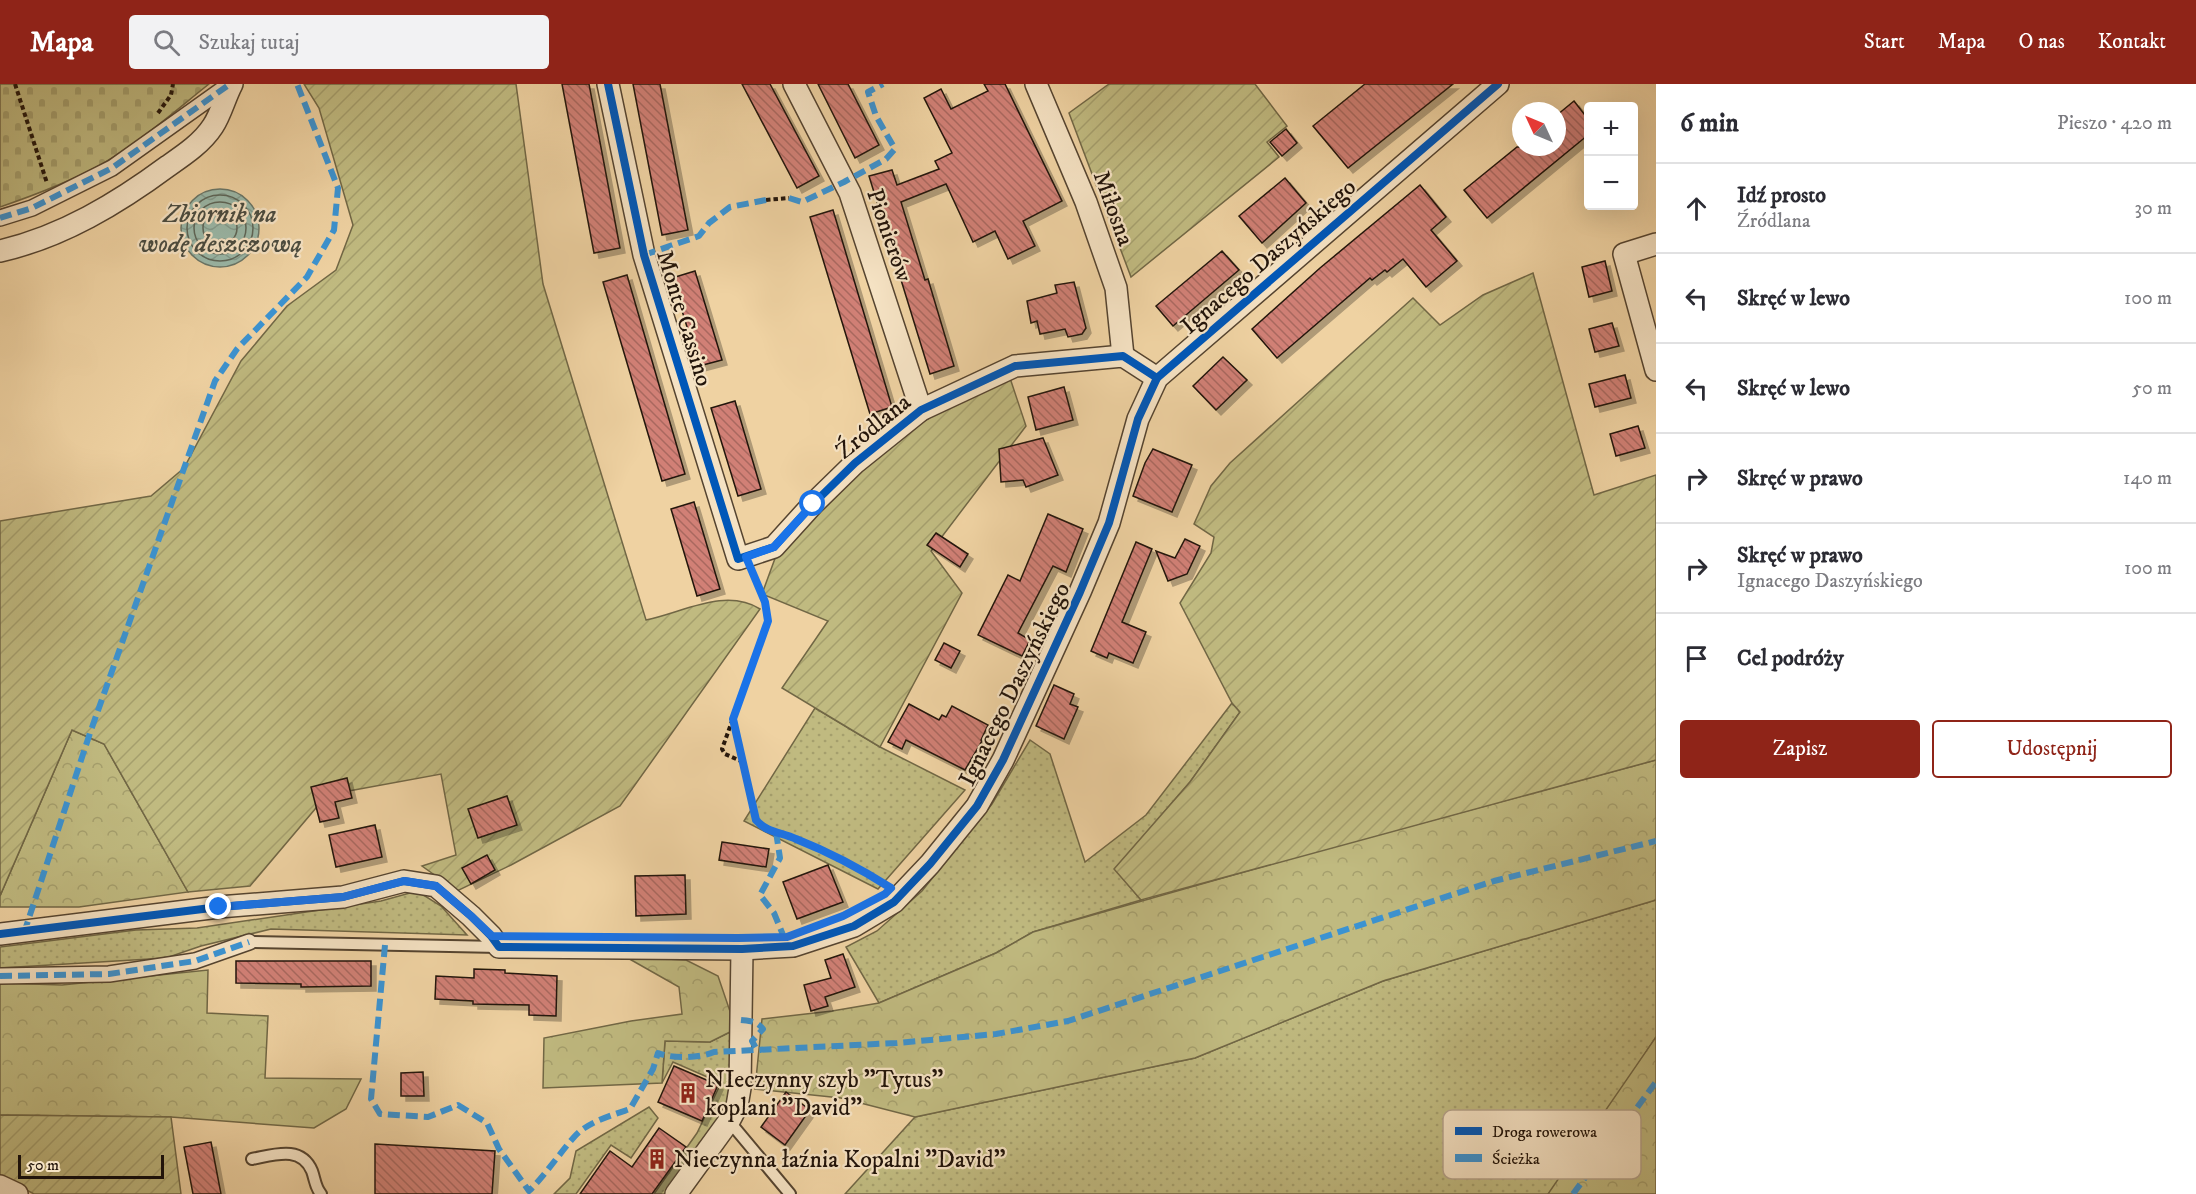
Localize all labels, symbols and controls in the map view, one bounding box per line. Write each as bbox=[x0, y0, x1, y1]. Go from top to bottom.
search box bbox=[129, 15, 549, 69]
text: Mapa bbox=[30, 25, 93, 60]
icon: search bbox=[150, 26, 183, 59]
text: Szukaj tutaj bbox=[198, 29, 300, 56]
text: Start bbox=[1864, 29, 1905, 55]
text: Mapa bbox=[1938, 29, 1985, 55]
text: O nas bbox=[2018, 29, 2065, 55]
text: Kontakt bbox=[2098, 29, 2166, 55]
north arrow bbox=[1512, 102, 1566, 156]
map controls bbox=[1584, 102, 1638, 210]
button: + bbox=[1584, 102, 1638, 156]
text: 6 min bbox=[1680, 107, 1739, 140]
text: Pieszo · 420 m bbox=[2057, 111, 2172, 136]
button: − bbox=[1584, 156, 1638, 210]
street label: Miłosna bbox=[1086, 167, 1141, 251]
street label: Ignacego Daszyńskiego bbox=[1175, 172, 1363, 341]
text: Idź prosto bbox=[1737, 182, 1826, 209]
street label: Pionierów bbox=[859, 185, 919, 286]
icon: ahead bbox=[1680, 192, 1713, 225]
text: 30 m bbox=[2134, 196, 2172, 221]
water label: Zbiornik na wodę deszczową bbox=[138, 198, 302, 261]
text: Źródlana bbox=[1737, 209, 1810, 234]
street label: Monte Cassino bbox=[649, 247, 719, 390]
icon: left bbox=[1680, 282, 1713, 315]
text: Skręć w lewo bbox=[1737, 285, 1850, 312]
text: 100 m bbox=[2124, 286, 2172, 311]
icon: left bbox=[1680, 372, 1713, 405]
text: Skręć w lewo bbox=[1737, 375, 1850, 402]
text: 50 m bbox=[2132, 376, 2172, 401]
street label: Źródlana bbox=[829, 386, 918, 466]
icon: right bbox=[1680, 462, 1713, 495]
text: Skręć w prawo bbox=[1737, 465, 1863, 492]
text: 140 m bbox=[2123, 466, 2172, 491]
route start bbox=[799, 490, 825, 516]
text: Skręć w prawo bbox=[1737, 542, 1863, 569]
icon: right bbox=[1680, 552, 1713, 585]
text: 100 m bbox=[2124, 556, 2172, 581]
text: Ignacego Daszyńskiego bbox=[1737, 569, 1923, 594]
street label: Ignacego Daszyńskiego bbox=[953, 578, 1077, 791]
icon: arrive bbox=[1680, 642, 1713, 675]
text: Cel podróży bbox=[1737, 645, 1844, 672]
button: Zapisz bbox=[1680, 720, 1920, 778]
button: Udostępnij bbox=[1932, 720, 2172, 778]
route end bbox=[205, 893, 231, 919]
place label: NIeczynny szyb "Tytus" koplani "David" bbox=[705, 1065, 943, 1123]
building icon: NIeczynny szyb "Tytus" koplani "David" bbox=[676, 1081, 700, 1105]
legend bbox=[1443, 1110, 1641, 1179]
text: Droga rowerowa bbox=[1492, 1122, 1597, 1142]
place label: Nieczynna łaźnia Kopalni "David" bbox=[674, 1145, 1006, 1175]
building icon: Nieczynna łaźnia Kopalni "David" bbox=[645, 1147, 669, 1171]
text: Ścieżka bbox=[1492, 1149, 1540, 1169]
scale bar bbox=[18, 1152, 164, 1180]
text: 50 m bbox=[27, 1155, 59, 1175]

